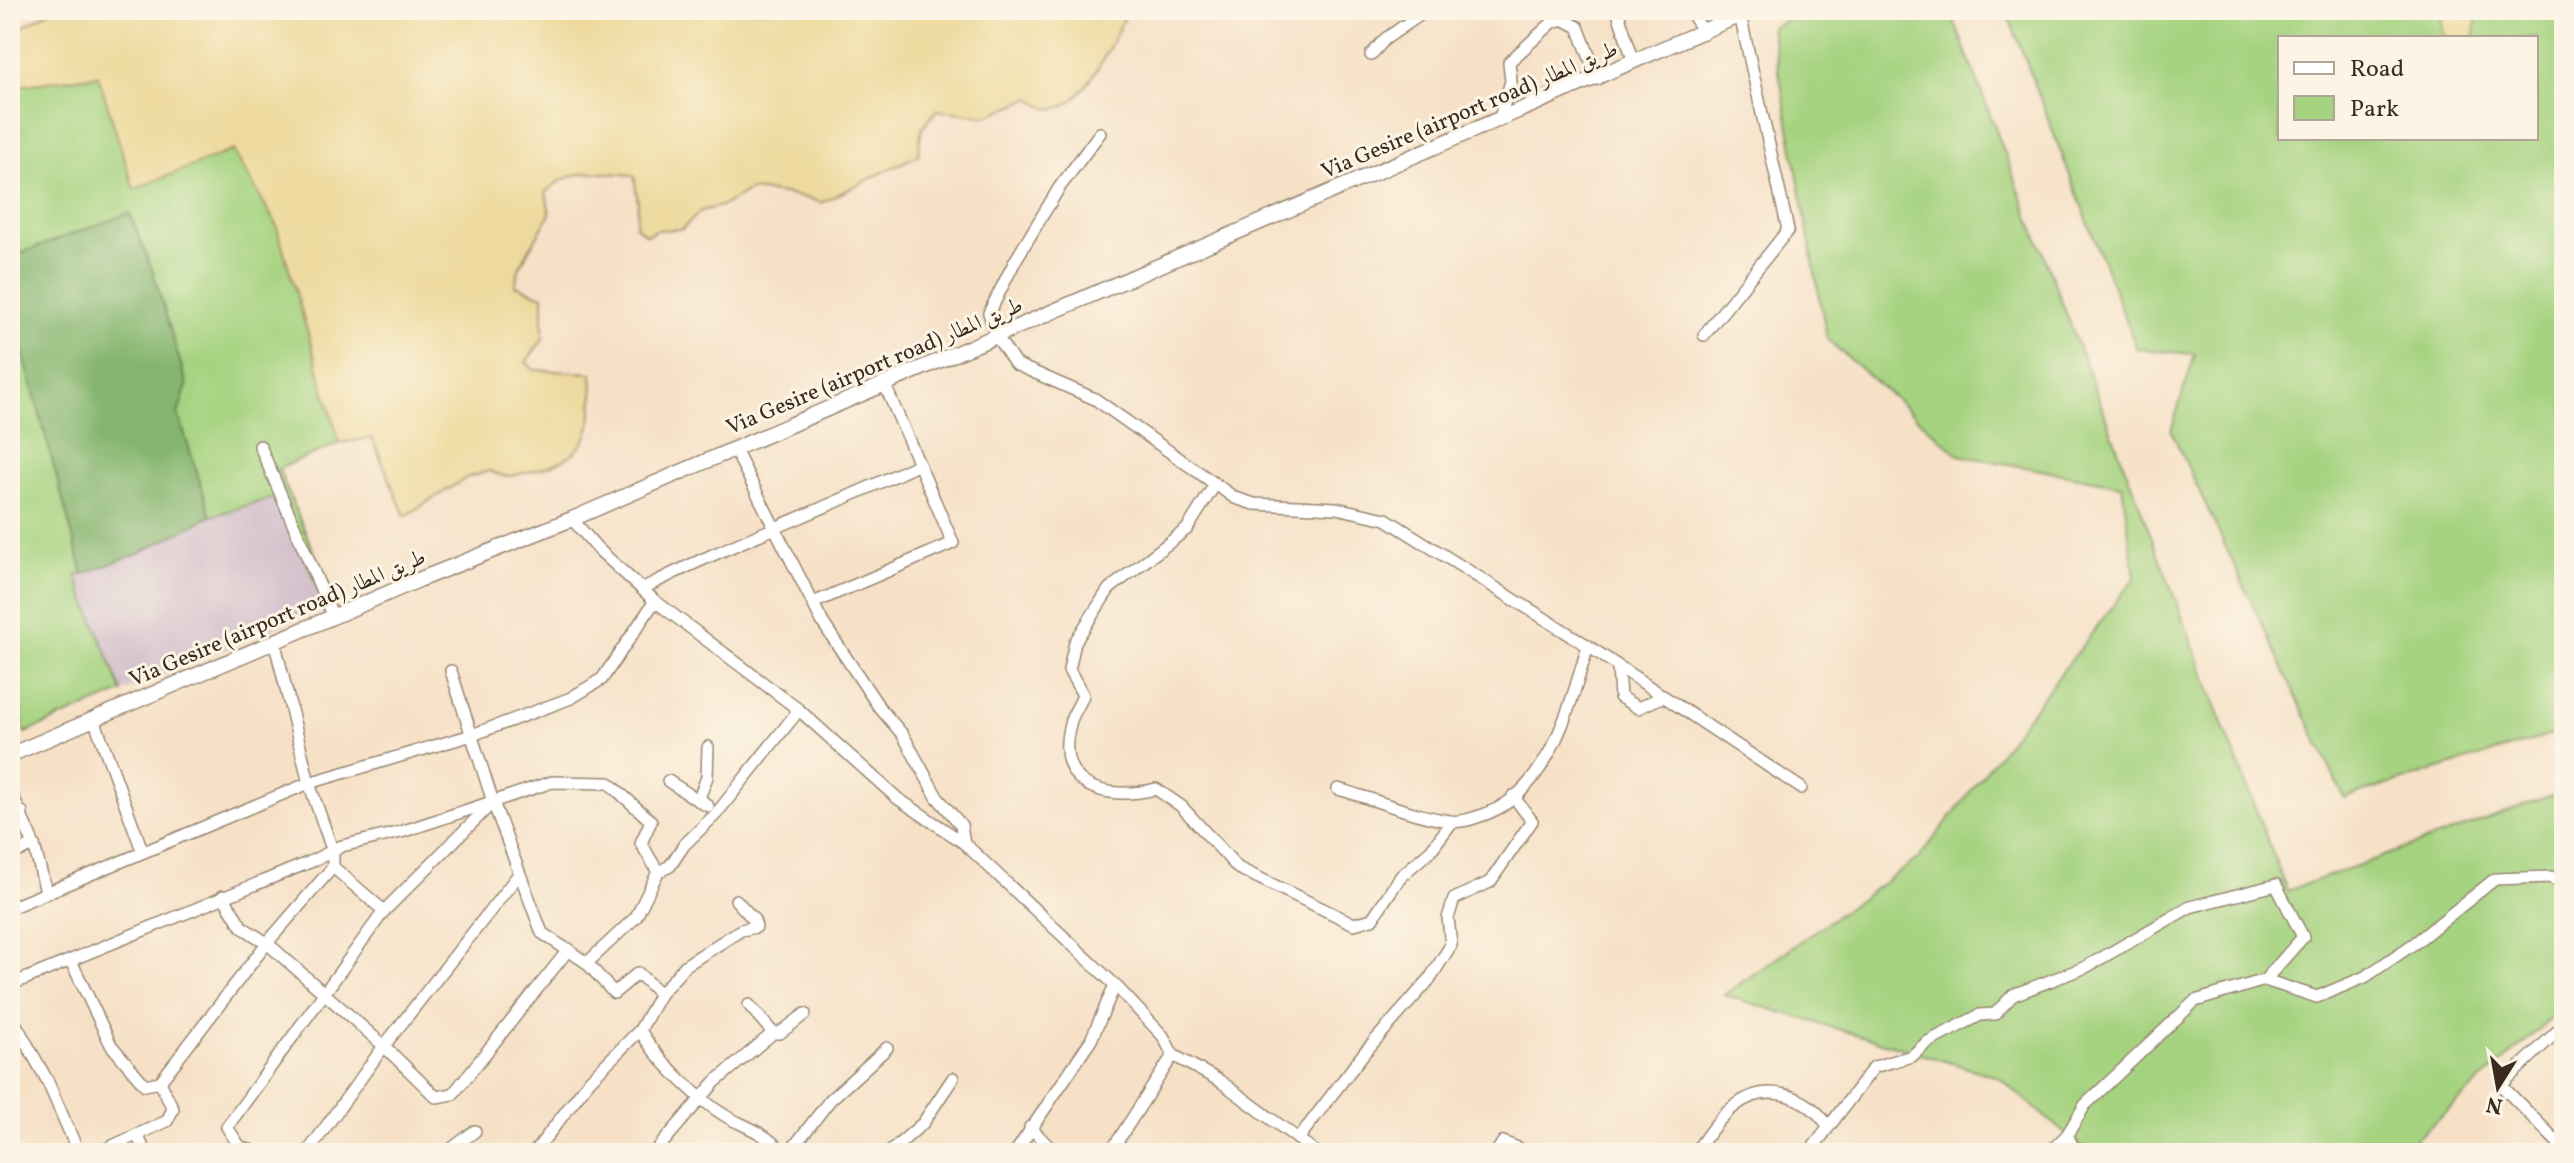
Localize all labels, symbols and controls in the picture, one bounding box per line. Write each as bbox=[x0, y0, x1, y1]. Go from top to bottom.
street label: Via Gesire (airport road) طريق المطار bbox=[1317, 35, 1623, 188]
legend bbox=[2278, 36, 2538, 140]
text: Road bbox=[2350, 53, 2404, 87]
text: Park bbox=[2350, 93, 2399, 127]
street label: Via Gesire (airport road) طريق المطار bbox=[722, 291, 1028, 444]
street label: Via Gesire (airport road) طريق المطار bbox=[125, 543, 431, 696]
north arrow bbox=[2458, 1047, 2538, 1127]
text: N bbox=[2484, 1087, 2505, 1121]

